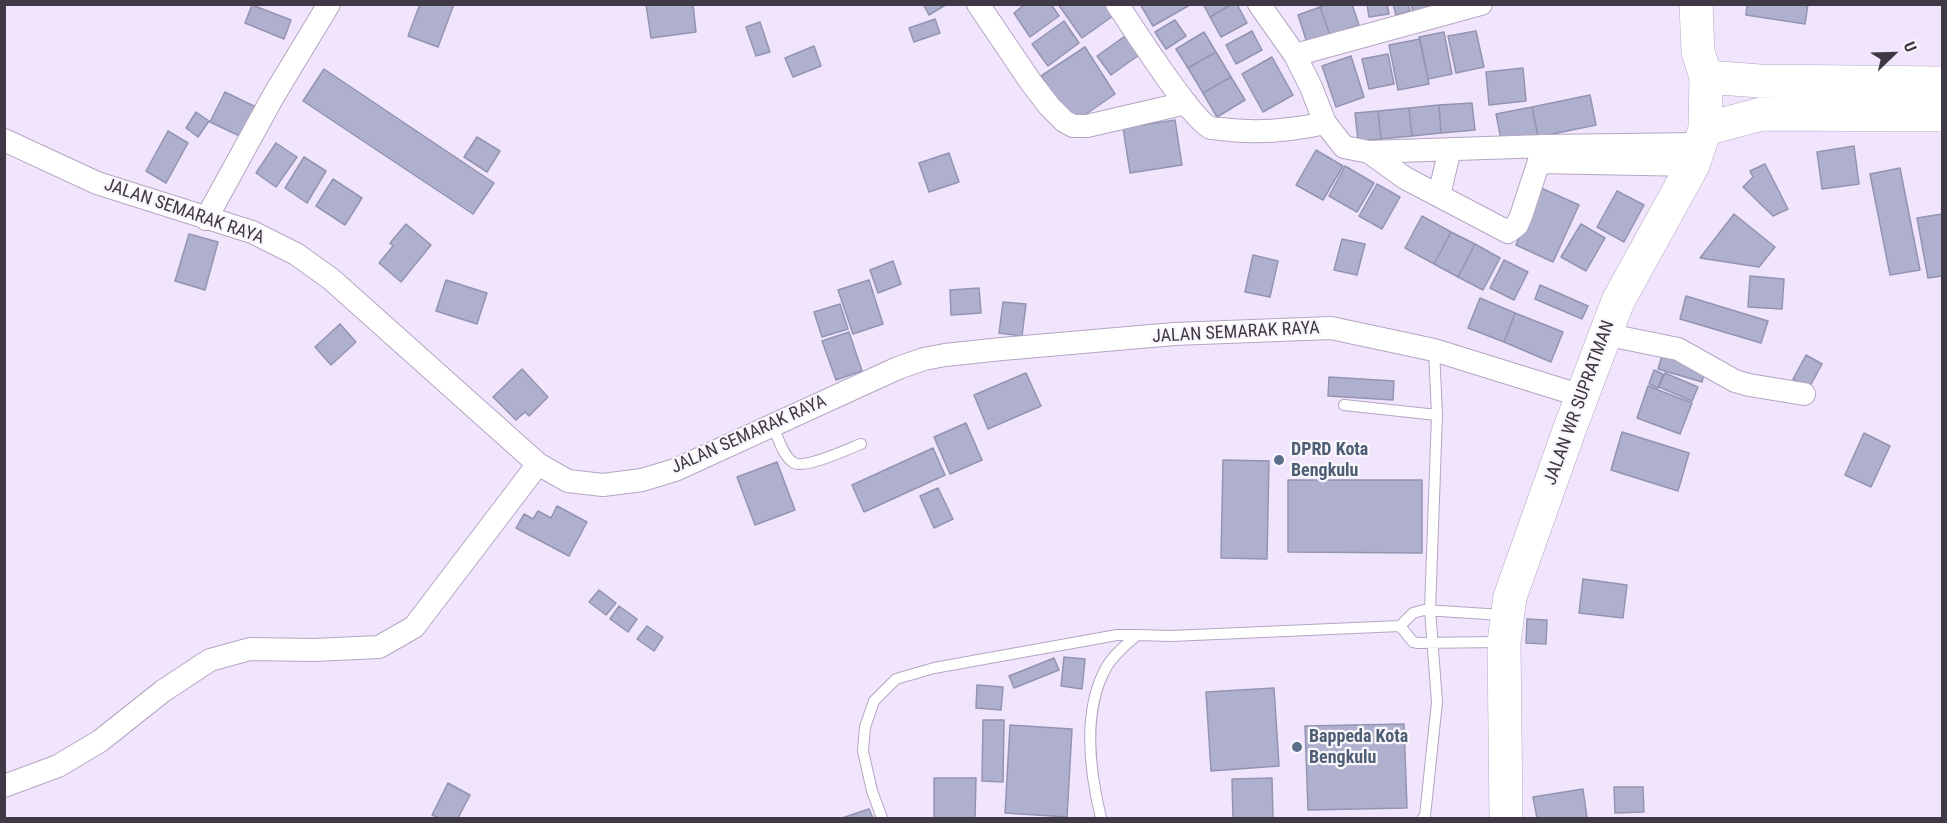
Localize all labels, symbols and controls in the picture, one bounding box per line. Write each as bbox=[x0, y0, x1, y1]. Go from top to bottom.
north arrow bbox=[1863, 24, 1923, 84]
text: U bbox=[1899, 39, 1921, 55]
street label: JALAN SEMARAK RAYA bbox=[101, 174, 267, 250]
street label: JALAN SEMARAK RAYA bbox=[1152, 318, 1320, 348]
street label: JALAN WR SUPRATMAN bbox=[1540, 318, 1620, 488]
street label: JALAN SEMARAK RAYA bbox=[668, 391, 830, 479]
place label: DPRD Kota Bengkulu bbox=[1291, 439, 1368, 482]
marker: DPRD Kota Bengkulu bbox=[1272, 453, 1286, 467]
place label: Bappeda Kota Bengkulu bbox=[1309, 726, 1408, 768]
marker: Bappeda Kota Bengkulu bbox=[1290, 740, 1304, 754]

